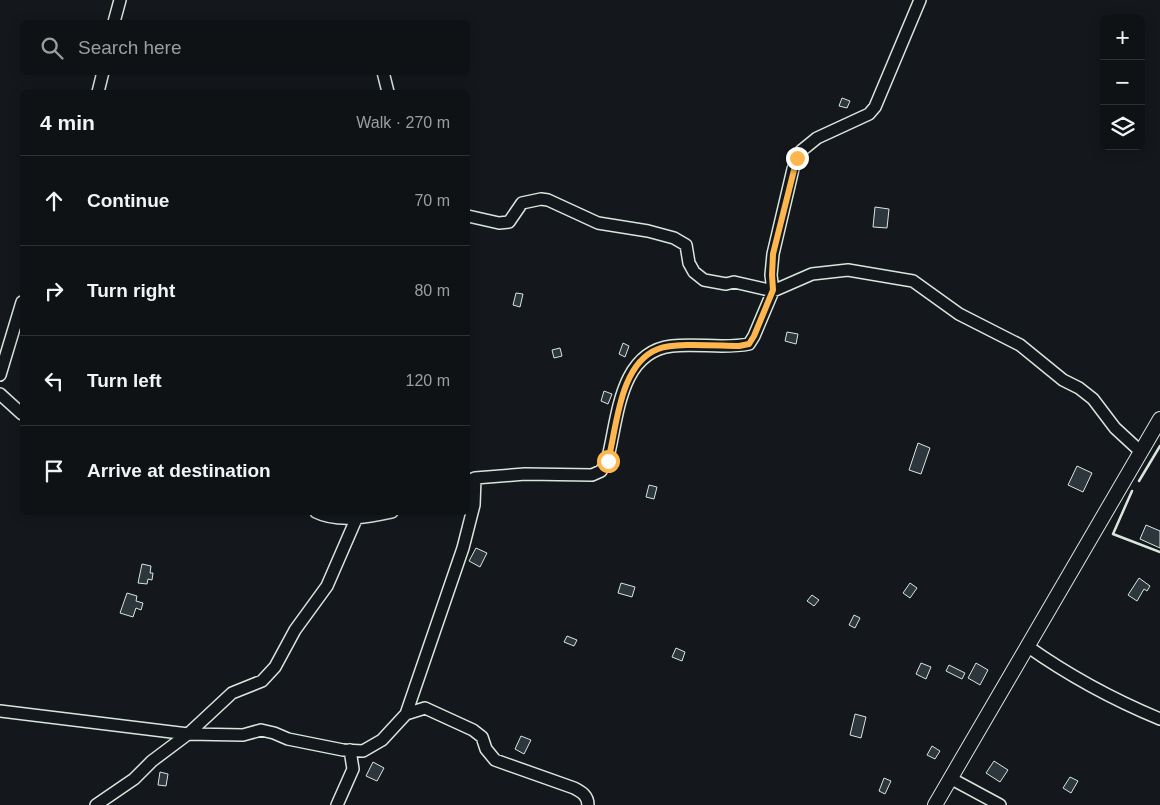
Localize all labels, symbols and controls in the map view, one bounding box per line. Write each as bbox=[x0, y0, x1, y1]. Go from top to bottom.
map controls bbox=[1100, 15, 1145, 150]
button: + bbox=[1100, 15, 1145, 60]
search box bbox=[20, 20, 470, 75]
icon: search bbox=[38, 34, 66, 62]
text: Search here bbox=[78, 37, 182, 58]
button: − bbox=[1100, 60, 1145, 105]
button: layers bbox=[1100, 105, 1145, 150]
text: 4 min bbox=[40, 111, 95, 134]
text: Walk · 270 m bbox=[356, 114, 450, 131]
route end bbox=[786, 147, 809, 170]
icon: ahead bbox=[40, 187, 68, 215]
text: Continue bbox=[87, 190, 169, 211]
text: 70 m bbox=[414, 192, 450, 209]
icon: right bbox=[40, 277, 68, 305]
text: Turn right bbox=[87, 280, 175, 301]
text: 80 m bbox=[414, 282, 450, 299]
icon: left bbox=[40, 367, 68, 395]
text: Turn left bbox=[87, 370, 162, 391]
text: 120 m bbox=[406, 372, 450, 389]
route start bbox=[597, 450, 620, 473]
icon: arrive bbox=[40, 457, 68, 485]
text: Arrive at destination bbox=[87, 460, 271, 481]

